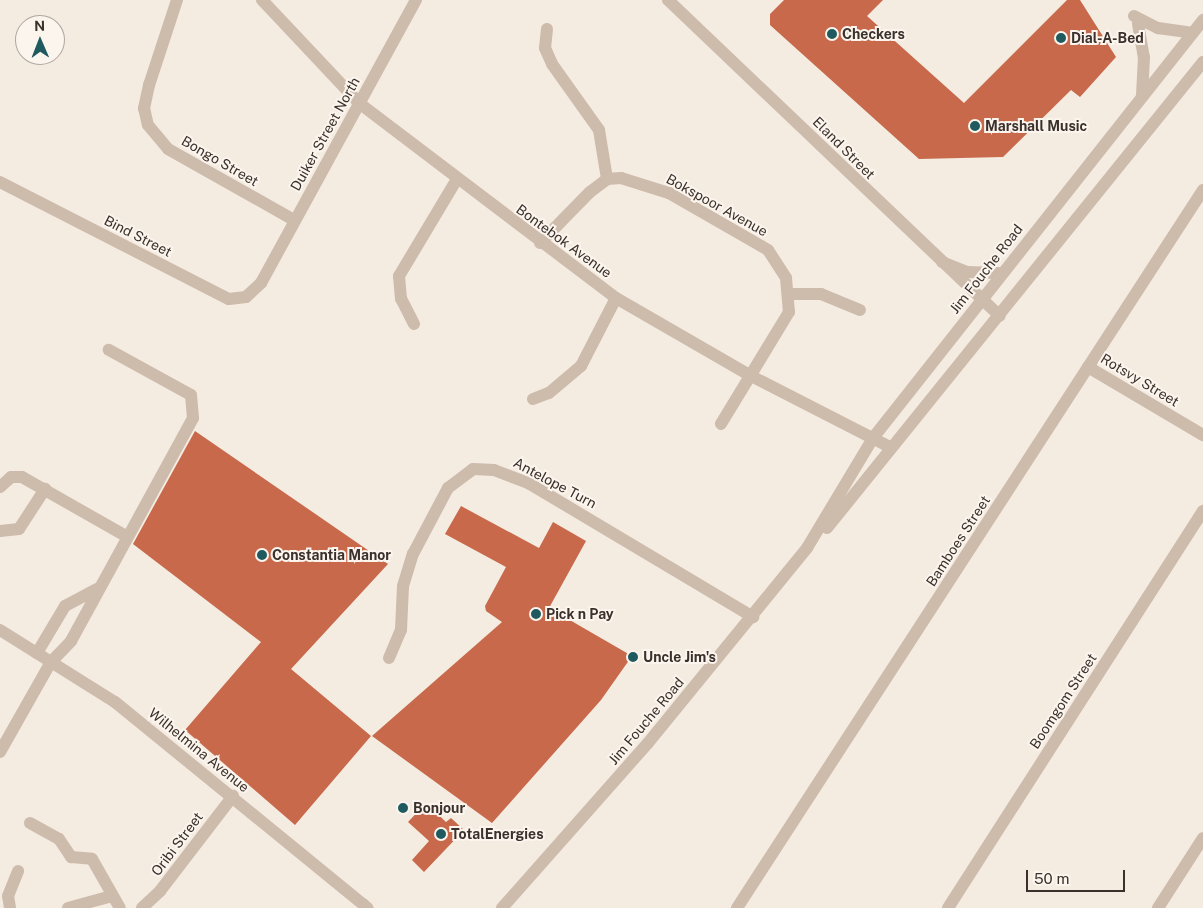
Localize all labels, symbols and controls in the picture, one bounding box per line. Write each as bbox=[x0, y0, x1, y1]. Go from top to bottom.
north arrow bbox=[15, 15, 65, 65]
text: N bbox=[34, 18, 45, 34]
place label: Checkers bbox=[842, 26, 905, 42]
marker: Checkers bbox=[826, 28, 838, 40]
place label: Dial-A-Bed bbox=[1071, 30, 1144, 46]
marker: Dial-A-Bed bbox=[1055, 32, 1067, 44]
street label: Duiker Street North bbox=[287, 74, 363, 194]
street label: Eland Street bbox=[809, 113, 879, 183]
place label: Marshall Music bbox=[985, 118, 1087, 134]
marker: Marshall Music bbox=[969, 120, 981, 132]
street label: Bongo Street bbox=[179, 132, 261, 190]
street label: Bokspoor Avenue bbox=[663, 170, 771, 240]
street label: Bontebok Avenue bbox=[513, 201, 615, 281]
street label: Bind Street bbox=[101, 212, 175, 260]
street label: Jim Fouche Road bbox=[946, 221, 1026, 317]
street label: Rotsvy Street bbox=[1098, 350, 1182, 410]
street label: Antelope Turn bbox=[511, 454, 599, 512]
street label: Bamboes Street bbox=[922, 492, 994, 590]
place label: Constantia Manor bbox=[272, 547, 391, 563]
marker: Constantia Manor bbox=[256, 549, 268, 561]
place label: Pick n Pay bbox=[546, 606, 614, 622]
marker: Pick n Pay bbox=[530, 608, 542, 620]
place label: Uncle Jim's bbox=[643, 649, 716, 665]
street label: Boomgom Street bbox=[1026, 650, 1100, 752]
marker: Uncle Jim's bbox=[627, 651, 639, 663]
street label: Jim Fouche Road bbox=[605, 674, 687, 768]
street label: Wilhelmina Avenue bbox=[145, 704, 253, 796]
place label: Bonjour bbox=[413, 800, 465, 816]
marker: Bonjour bbox=[397, 802, 409, 814]
street label: Oribi Street bbox=[148, 809, 206, 879]
place label: TotalEnergies bbox=[451, 826, 544, 842]
marker: TotalEnergies bbox=[435, 828, 447, 840]
scale bar bbox=[1028, 860, 1127, 892]
text: 50 m bbox=[1034, 870, 1069, 887]

